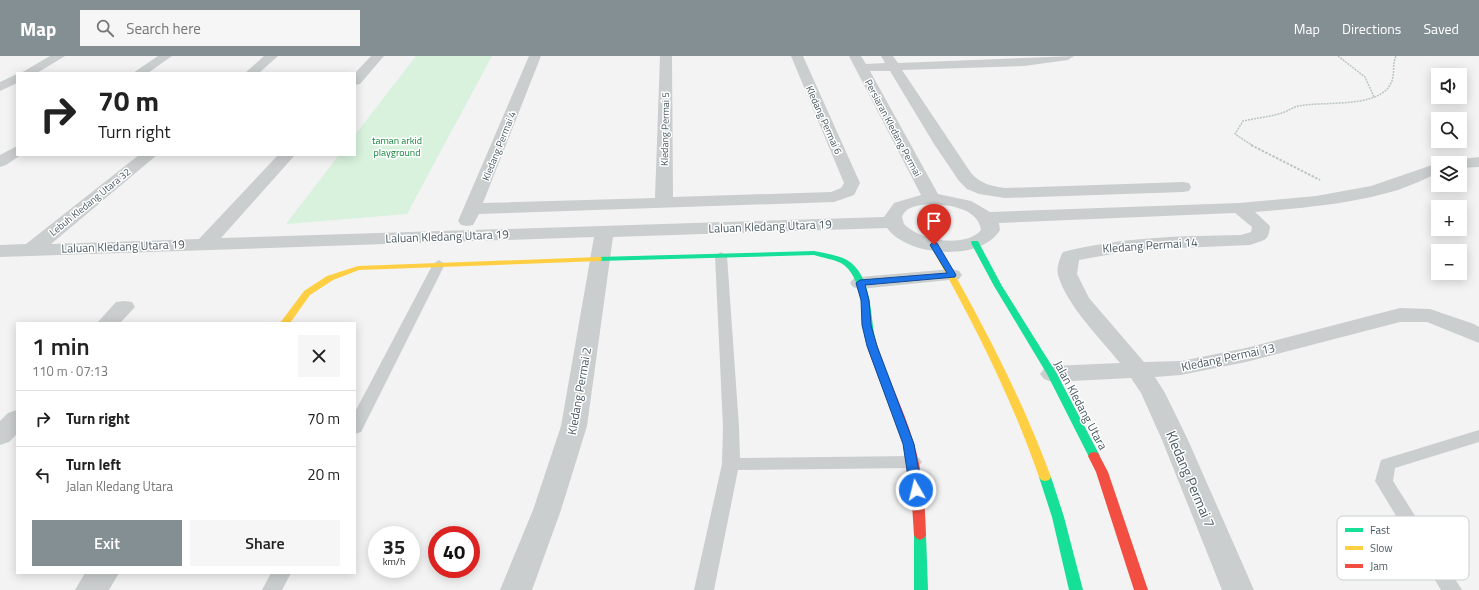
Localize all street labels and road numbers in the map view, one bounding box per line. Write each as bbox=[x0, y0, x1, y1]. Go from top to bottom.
street label: Persiaran Kledang Permai bbox=[861, 77, 925, 179]
street label: Kledang Permai 6 bbox=[802, 83, 846, 157]
street label: Kledang Permai 5 bbox=[657, 92, 673, 166]
street label: Kledang Permai 4 bbox=[478, 109, 520, 183]
street label: Lebuh Kledang Utara 32 bbox=[46, 164, 134, 240]
street label: Laluan Kledang Utara 19 bbox=[708, 214, 832, 238]
street label: Laluan Kledang Utara 19 bbox=[385, 224, 509, 248]
street label: Kledang Permai 14 bbox=[1102, 232, 1198, 258]
street label: Laluan Kledang Utara 19 bbox=[61, 234, 185, 258]
street label: Kledang Permai 13 bbox=[1179, 338, 1277, 376]
street label: Kledang Permai 2 bbox=[562, 346, 596, 436]
street label: Jalan Kledang Utara bbox=[1049, 357, 1113, 453]
street label: Kledang Permai 7 bbox=[1161, 427, 1221, 531]

